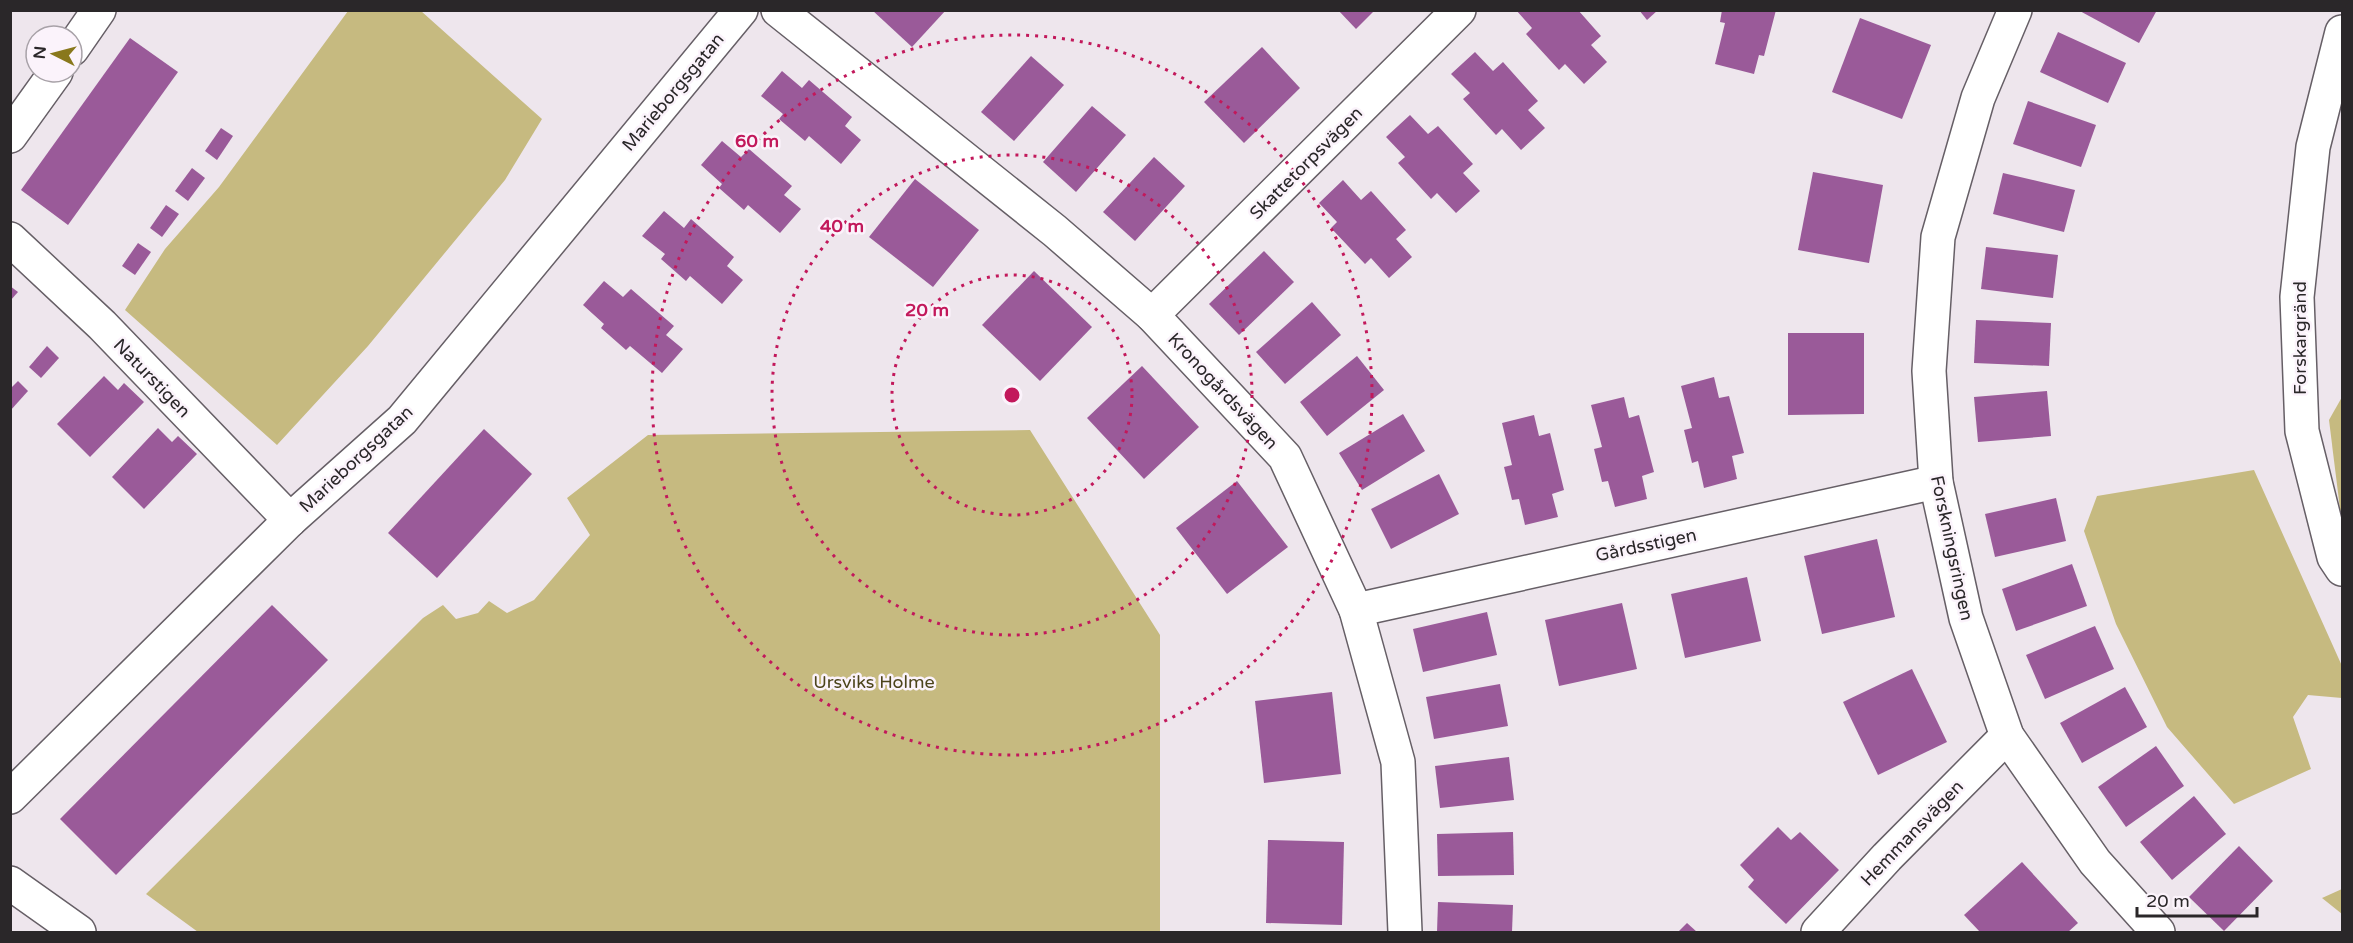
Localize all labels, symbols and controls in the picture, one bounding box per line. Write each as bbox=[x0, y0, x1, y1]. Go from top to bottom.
north arrow bbox=[24, 24, 84, 84]
street label: Marieborgsgatan bbox=[617, 29, 729, 155]
text: N bbox=[29, 45, 51, 60]
street label: Skattetorpsvägen bbox=[1245, 102, 1367, 224]
text: 60 m bbox=[735, 130, 779, 152]
text: 40 m bbox=[820, 215, 864, 237]
street label: Forskargränd bbox=[2289, 281, 2311, 395]
text: 20 m bbox=[905, 299, 949, 321]
street label: Kronogårdsvägen bbox=[1163, 328, 1283, 454]
street label: Naturstigen bbox=[109, 334, 195, 422]
centre of rings bbox=[1002, 385, 1022, 405]
street label: Marieborgsgatan bbox=[295, 401, 417, 517]
street label: Forskningsringen bbox=[1926, 473, 1978, 623]
street label: Gårdsstigen bbox=[1593, 524, 1699, 566]
park label: Ursviks Holme bbox=[813, 671, 935, 693]
street label: Hemmansvägen bbox=[1856, 776, 1968, 890]
scale bar bbox=[2137, 880, 2257, 918]
text: 20 m bbox=[2146, 890, 2190, 912]

